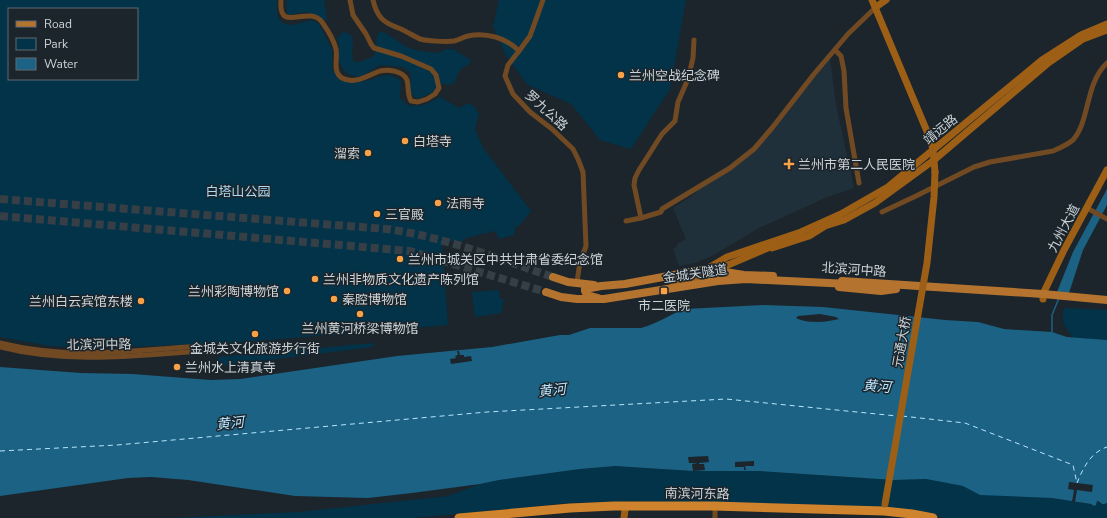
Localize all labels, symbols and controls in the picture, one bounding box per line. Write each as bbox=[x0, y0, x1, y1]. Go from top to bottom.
legend bbox=[8, 8, 138, 80]
text: Road bbox=[44, 16, 72, 32]
text: Park bbox=[44, 36, 69, 52]
text: Water bbox=[44, 56, 78, 72]
place label: 兰州空战纪念碑 bbox=[629, 67, 720, 85]
marker: 兰州空战纪念碑 bbox=[616, 70, 626, 80]
street label: 罗九公路 bbox=[521, 87, 572, 135]
street label: 靖远路 bbox=[920, 111, 961, 149]
place label: 白塔寺 bbox=[413, 133, 452, 151]
marker: 白塔寺 bbox=[400, 136, 410, 146]
place label: 溜索 bbox=[334, 145, 360, 163]
marker: 溜索 bbox=[363, 148, 373, 158]
place label: 兰州市第二人民医院 bbox=[798, 156, 915, 174]
marker: 兰州市第二人民医院 bbox=[783, 158, 795, 170]
park label: 白塔山公园 bbox=[205, 183, 271, 201]
place label: 法雨寺 bbox=[446, 195, 485, 213]
marker: 法雨寺 bbox=[433, 198, 443, 208]
street label: 九州大道 bbox=[1044, 201, 1084, 256]
place label: 三官殿 bbox=[385, 206, 424, 224]
marker: 三官殿 bbox=[372, 209, 382, 219]
place label: 兰州市城关区中共甘肃省委纪念馆 bbox=[408, 251, 603, 269]
marker: 兰州市城关区中共甘肃省委纪念馆 bbox=[395, 254, 405, 264]
street label: 北滨河中路 bbox=[821, 259, 887, 281]
street label: 金城关隧道 bbox=[662, 261, 729, 287]
place label: 兰州非物质文化遗产陈列馆 bbox=[323, 271, 479, 289]
marker: 兰州非物质文化遗产陈列馆 bbox=[310, 274, 320, 284]
place label: 兰州彩陶博物馆 bbox=[188, 283, 279, 301]
marker: 兰州彩陶博物馆 bbox=[282, 286, 292, 296]
marker: 市二医院 bbox=[659, 286, 669, 296]
place label: 秦腔博物馆 bbox=[342, 291, 407, 309]
place label: 兰州白云宾馆东楼 bbox=[29, 293, 133, 311]
marker: 秦腔博物馆 bbox=[329, 294, 339, 304]
marker: 兰州白云宾馆东楼 bbox=[136, 296, 146, 306]
place label: 市二医院 bbox=[638, 297, 690, 315]
marker: 兰州黄河桥梁博物馆 bbox=[355, 309, 365, 319]
street label: 元通大桥 bbox=[889, 315, 915, 369]
place label: 兰州黄河桥梁博物馆 bbox=[301, 320, 419, 338]
marker: 金城关文化旅游步行街 bbox=[250, 329, 260, 339]
street label: 北滨河中路 bbox=[66, 335, 132, 355]
place label: 金城关文化旅游步行街 bbox=[190, 340, 320, 358]
place label: 兰州水上清真寺 bbox=[185, 359, 276, 377]
marker: 兰州水上清真寺 bbox=[172, 362, 182, 372]
water label: 黄河 bbox=[862, 376, 895, 397]
water label: 黄河 bbox=[537, 379, 570, 401]
water label: 黄河 bbox=[215, 412, 248, 434]
street label: 南滨河东路 bbox=[664, 484, 730, 504]

